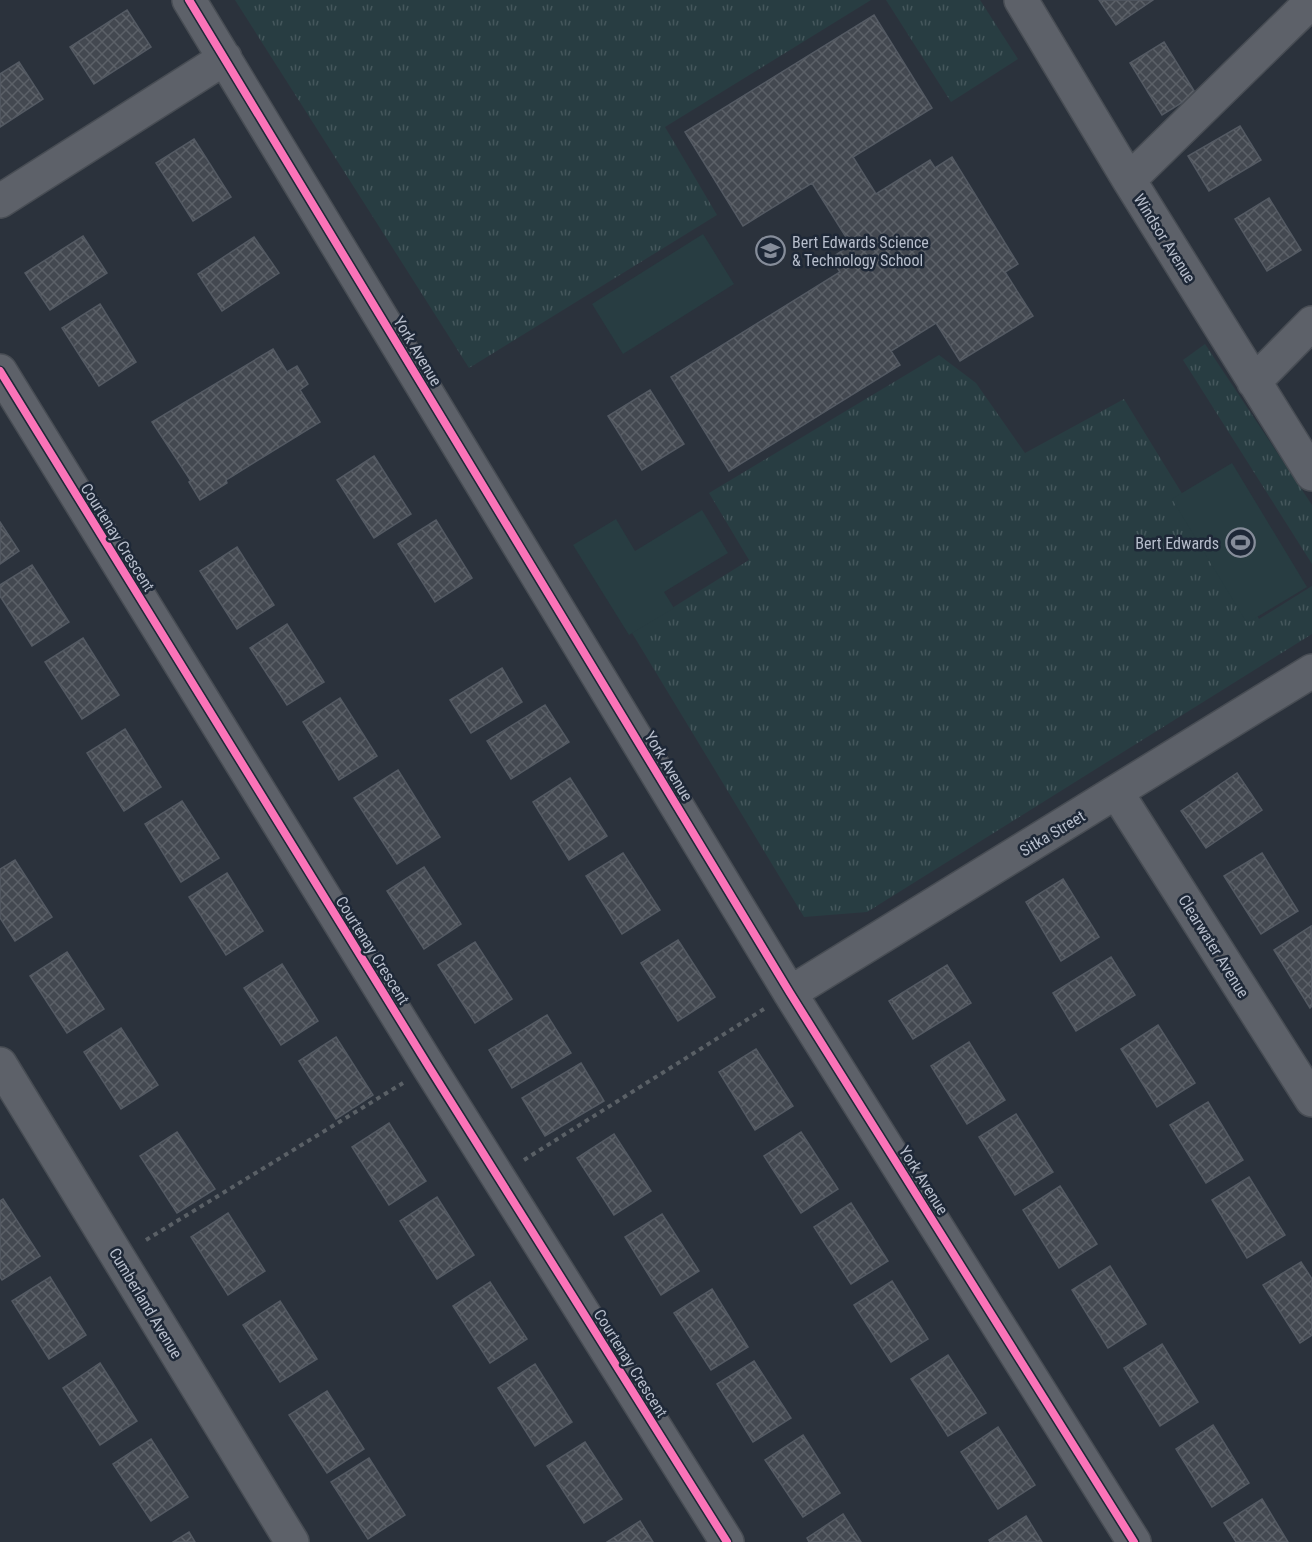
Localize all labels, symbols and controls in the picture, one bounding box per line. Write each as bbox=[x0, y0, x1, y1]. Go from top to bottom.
street label: Windsor Avenue bbox=[1130, 190, 1200, 286]
place label: Bert Edwards Science & Technology School bbox=[792, 233, 929, 270]
school or university icon: Bert Edwards Science & Technology School bbox=[755, 235, 787, 267]
street label: York Avenue bbox=[389, 313, 446, 389]
street label: Courtenay Crescent bbox=[77, 480, 159, 595]
sports icon: Bert Edwards bbox=[1224, 527, 1256, 559]
place label: Bert Edwards bbox=[1135, 534, 1219, 553]
street label: York Avenue bbox=[640, 728, 697, 804]
street label: Sitka Street bbox=[1016, 806, 1089, 860]
street label: Clearwater Avenue bbox=[1174, 891, 1253, 1001]
street label: Courtenay Crescent bbox=[332, 893, 414, 1008]
street label: York Avenue bbox=[895, 1142, 952, 1218]
street label: Cumberland Avenue bbox=[105, 1244, 186, 1362]
street label: Courtenay Crescent bbox=[590, 1306, 672, 1421]

